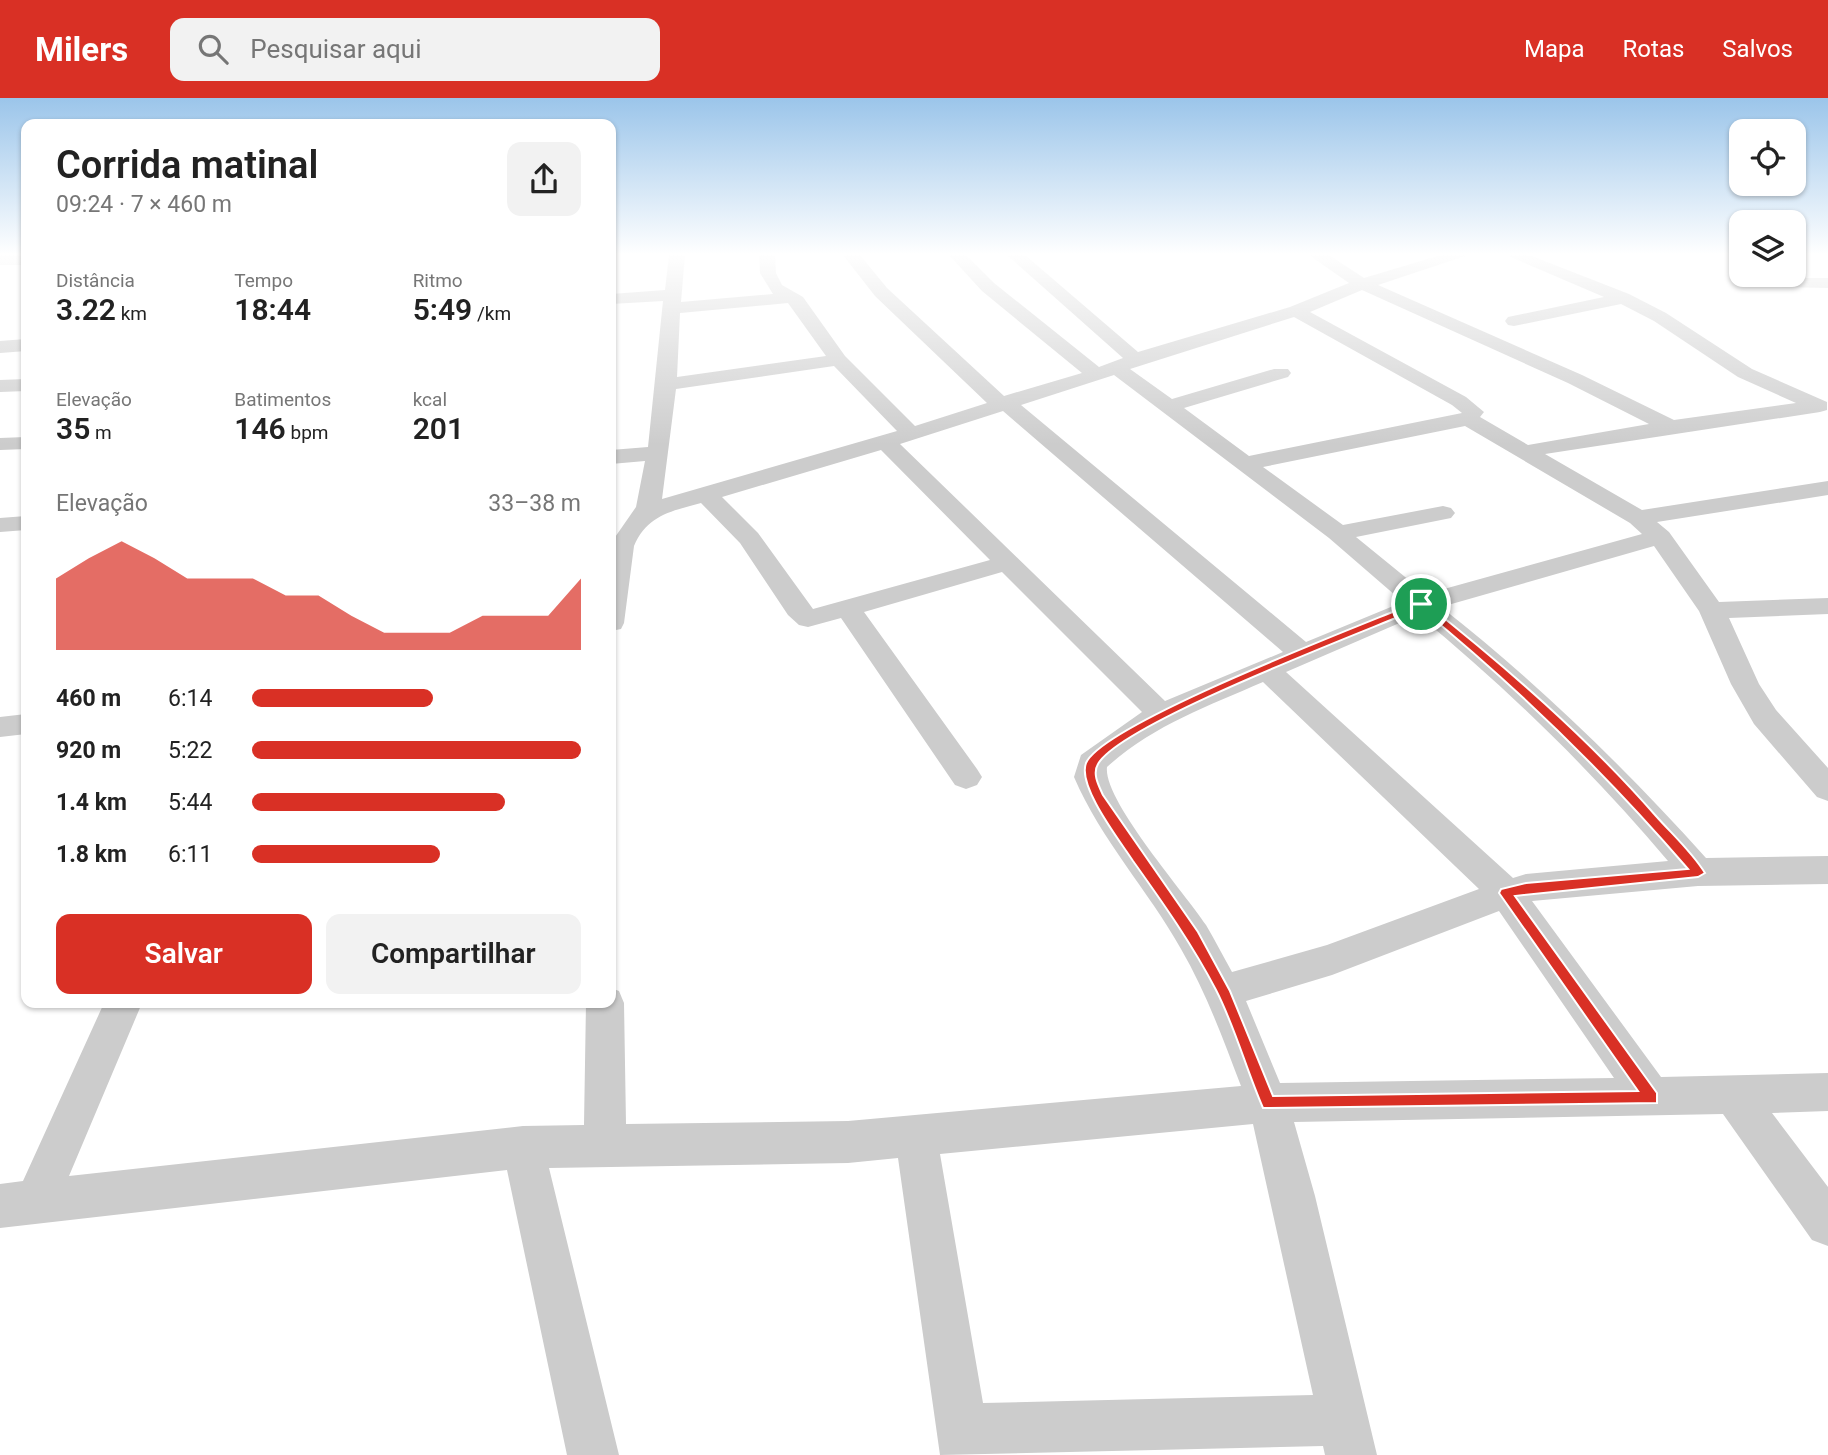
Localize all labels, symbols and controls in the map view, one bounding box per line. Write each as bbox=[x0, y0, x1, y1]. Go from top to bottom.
search box bbox=[170, 18, 660, 81]
text: Milers bbox=[35, 30, 128, 69]
icon: search bbox=[194, 30, 232, 68]
text: Pesquisar aqui bbox=[250, 34, 422, 64]
text: Mapa bbox=[1524, 35, 1585, 63]
text: Rotas bbox=[1623, 35, 1684, 63]
text: Salvos bbox=[1722, 35, 1793, 63]
map controls bbox=[1729, 119, 1806, 287]
button: locate bbox=[1729, 119, 1806, 196]
button: share bbox=[507, 142, 581, 216]
text: Corrida matinal bbox=[56, 143, 318, 187]
text: 09:24 · 7 × 460 m bbox=[56, 191, 232, 218]
button: layers bbox=[1729, 210, 1806, 287]
text: Distância bbox=[56, 269, 135, 292]
text: Tempo bbox=[234, 269, 293, 292]
text: Ritmo bbox=[413, 269, 463, 292]
text: 3.22 bbox=[56, 292, 116, 327]
text: 18:44 bbox=[234, 292, 311, 327]
text: 5:49 bbox=[413, 292, 472, 327]
text: km bbox=[116, 302, 147, 325]
text: /km bbox=[472, 302, 511, 325]
text: Elevação bbox=[56, 388, 132, 411]
text: Batimentos bbox=[234, 388, 331, 411]
text: kcal bbox=[413, 388, 447, 411]
text: 35 bbox=[56, 411, 90, 446]
text: 146 bbox=[234, 411, 286, 446]
text: 201 bbox=[413, 411, 464, 446]
text: m bbox=[90, 421, 112, 444]
text: bpm bbox=[286, 421, 328, 444]
text: Elevação bbox=[56, 490, 148, 517]
text: 33–38 m bbox=[488, 490, 581, 517]
pin bbox=[1391, 574, 1451, 634]
icon: arrive bbox=[1402, 585, 1440, 623]
text: 460 m bbox=[56, 685, 121, 712]
text: 6:14 bbox=[168, 685, 212, 712]
text: 920 m bbox=[56, 737, 121, 764]
text: 5:22 bbox=[168, 737, 212, 764]
text: 1.4 km bbox=[56, 789, 127, 816]
text: 5:44 bbox=[168, 789, 212, 816]
text: 1.8 km bbox=[56, 841, 127, 868]
text: 6:11 bbox=[168, 841, 212, 868]
button: Salvar bbox=[56, 914, 312, 994]
button: Compartilhar bbox=[326, 914, 581, 994]

